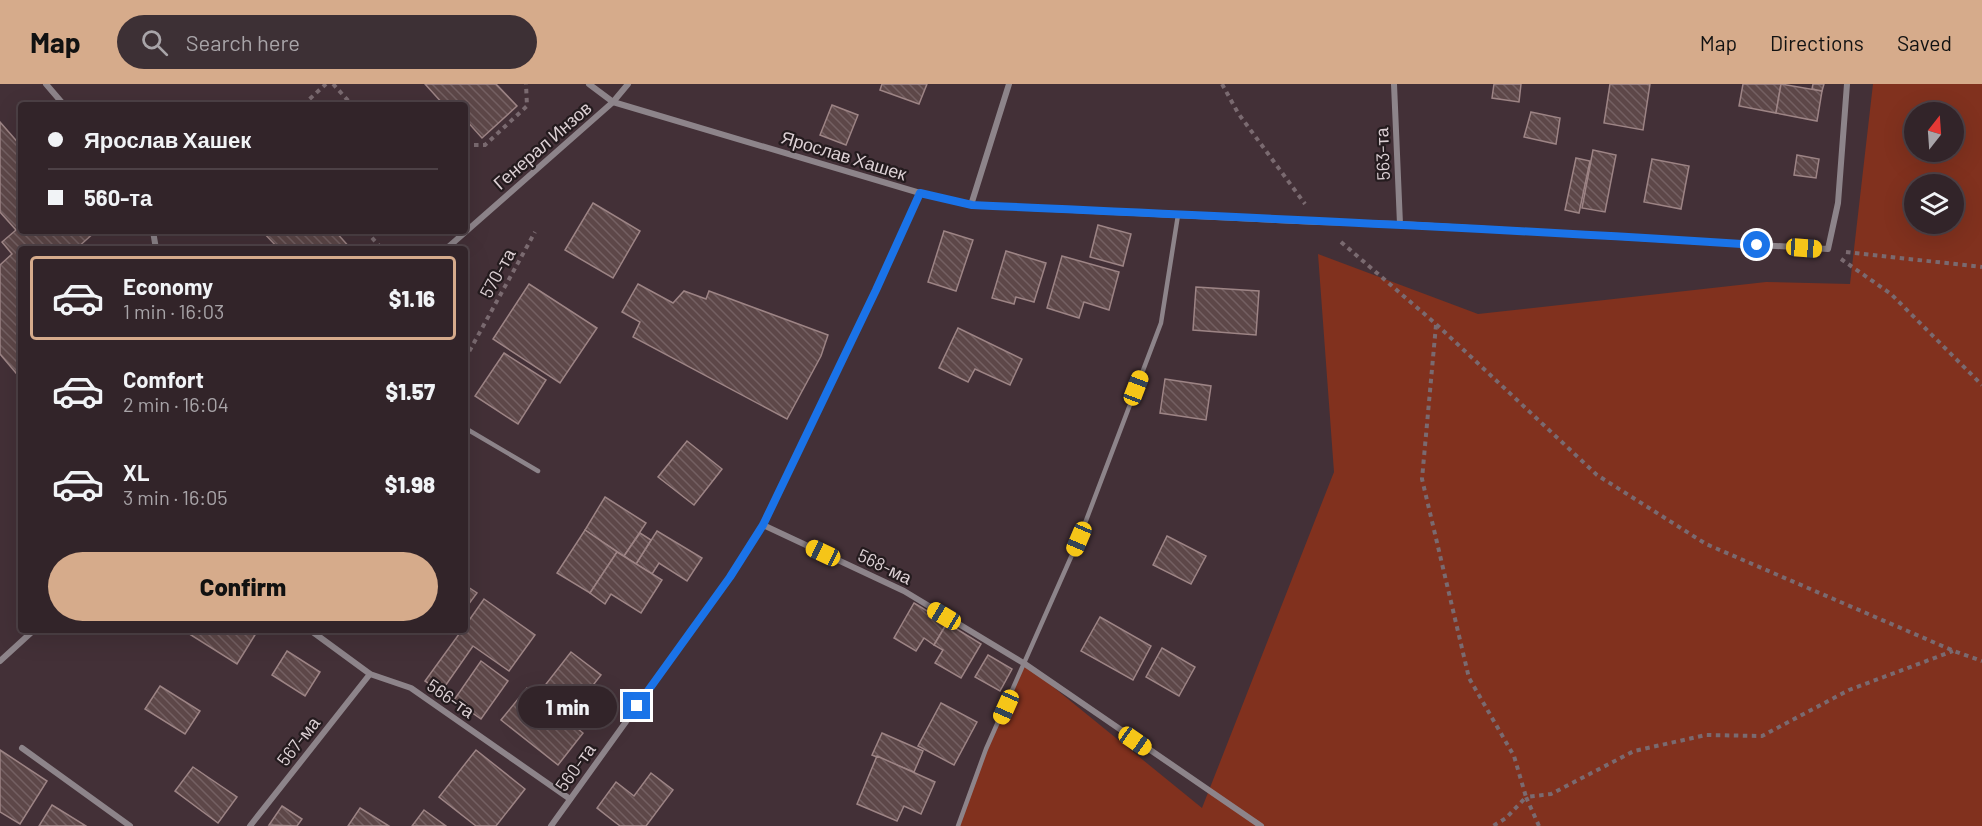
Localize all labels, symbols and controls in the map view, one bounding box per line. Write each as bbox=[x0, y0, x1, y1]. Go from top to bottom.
search box bbox=[117, 15, 537, 69]
text: Map bbox=[30, 25, 81, 59]
icon: search bbox=[138, 26, 171, 59]
text: Search here bbox=[186, 29, 300, 55]
text: Map bbox=[1700, 30, 1737, 55]
text: Directions bbox=[1770, 30, 1864, 55]
text: Saved bbox=[1897, 30, 1952, 55]
street label: Генерал Инзов bbox=[488, 96, 596, 194]
north arrow bbox=[1904, 102, 1964, 162]
map controls bbox=[1904, 102, 1964, 234]
street label: Ярослав Хашек bbox=[779, 125, 910, 185]
text: Ярослав Хашек bbox=[84, 126, 251, 152]
street label: 563-та bbox=[1370, 126, 1394, 181]
button: layers bbox=[1904, 174, 1964, 234]
text: 560-та bbox=[84, 184, 152, 210]
route start bbox=[1743, 231, 1770, 258]
car bbox=[1785, 238, 1823, 258]
street label: 570-та bbox=[475, 244, 520, 302]
icon: car bbox=[51, 271, 105, 325]
text: Economy bbox=[123, 273, 213, 299]
text: $1.16 bbox=[389, 285, 435, 311]
text: 1 min · 16:03 bbox=[123, 299, 224, 323]
icon: car bbox=[51, 364, 105, 418]
text: Comfort bbox=[123, 366, 204, 392]
car bbox=[1121, 368, 1151, 408]
text: $1.57 bbox=[386, 378, 435, 404]
text: 2 min · 16:04 bbox=[123, 392, 229, 416]
icon: car bbox=[51, 457, 105, 511]
text: XL bbox=[123, 459, 149, 485]
text: $1.98 bbox=[385, 471, 435, 497]
text: 3 min · 16:05 bbox=[123, 485, 228, 509]
car bbox=[1064, 519, 1094, 559]
car bbox=[803, 537, 843, 569]
street label: 568-ма bbox=[854, 544, 916, 589]
button: Confirm bbox=[48, 552, 438, 621]
car bbox=[924, 599, 964, 633]
street label: 566-та bbox=[423, 674, 480, 723]
callout: 1 min bbox=[517, 685, 616, 727]
car bbox=[990, 687, 1022, 727]
route end bbox=[623, 692, 650, 719]
text: 1 min bbox=[546, 695, 589, 719]
street label: 567-ма bbox=[272, 711, 325, 770]
car bbox=[1115, 723, 1155, 759]
street label: 560-та bbox=[550, 738, 600, 795]

